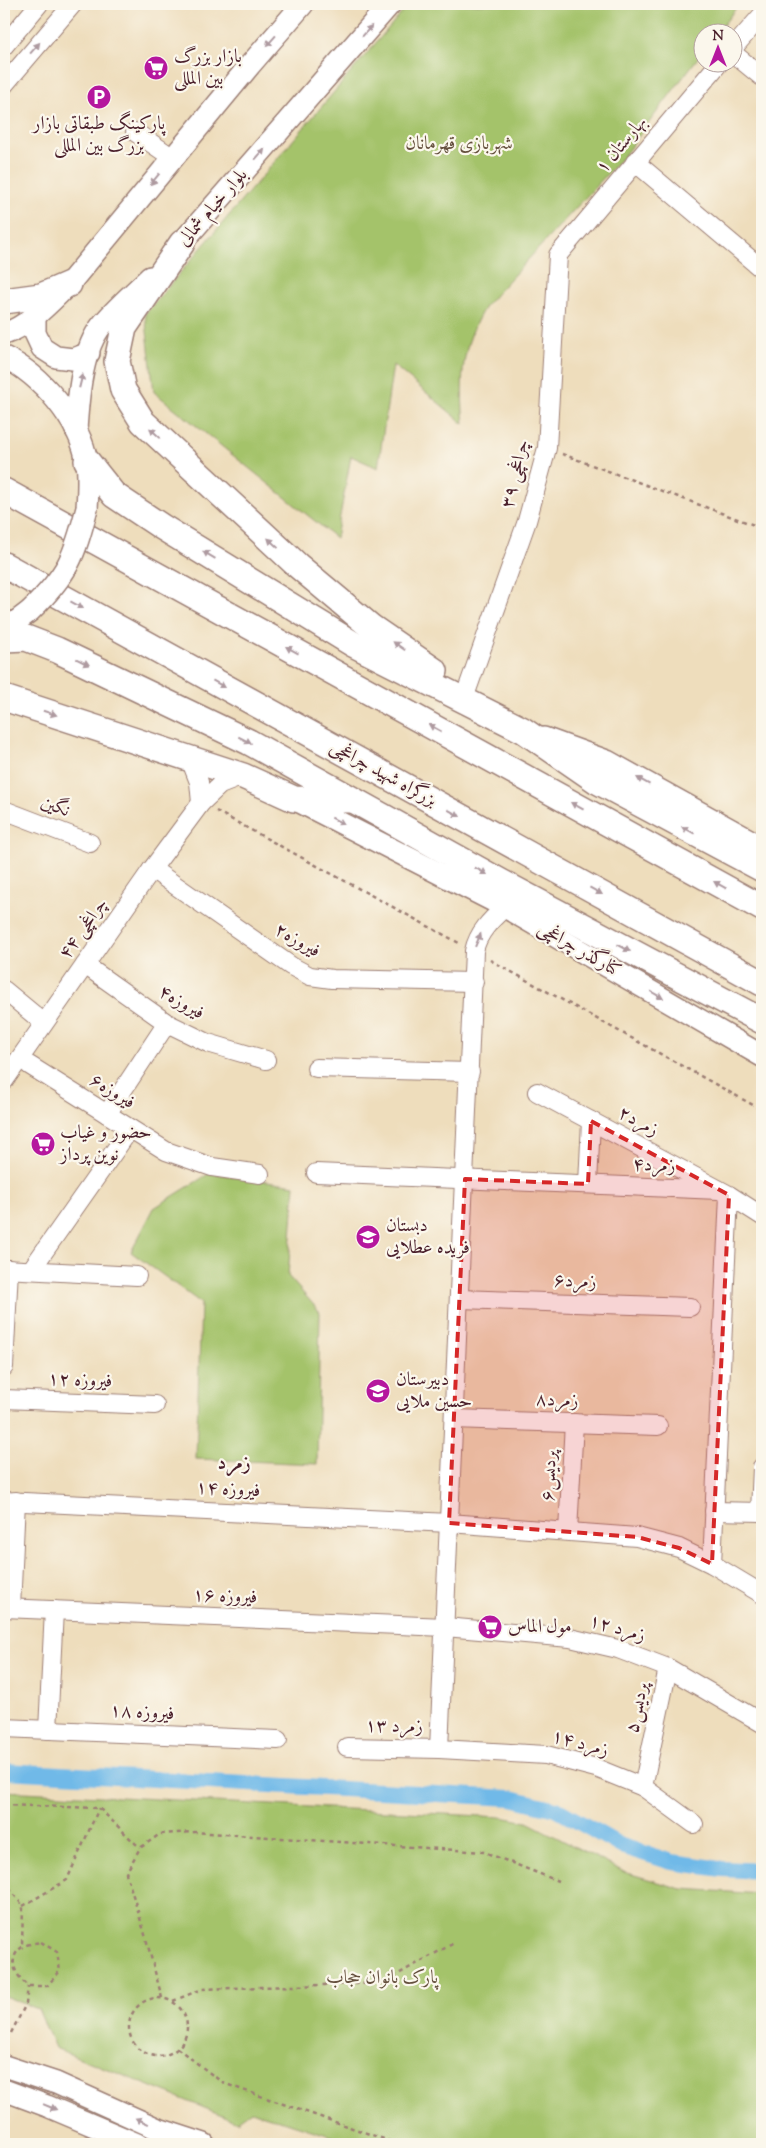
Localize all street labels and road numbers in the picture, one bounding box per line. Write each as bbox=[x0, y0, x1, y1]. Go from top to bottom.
street label: بهارستان ۱ bbox=[590, 110, 654, 180]
street label: بلوار خیام شمالی bbox=[171, 163, 255, 254]
street label: چراغچی ۳۹ bbox=[495, 437, 537, 511]
street label: بزرگراه شهید چراغچی bbox=[325, 733, 442, 815]
street label: نگین bbox=[37, 788, 74, 825]
street label: چراغچی ۴۴ bbox=[53, 893, 115, 965]
street label: کنارگذر چراغچی bbox=[532, 913, 627, 985]
street label: فیروزه۲ bbox=[269, 917, 325, 965]
street label: فیروزه۴ bbox=[153, 979, 209, 1027]
street label: فیروزه۶ bbox=[84, 1067, 140, 1117]
street label: زمرد۲ bbox=[613, 1100, 663, 1144]
street label: زمرد۴ bbox=[632, 1152, 676, 1180]
street label: زمرد۶ bbox=[553, 1268, 597, 1296]
street label: فیروزه ۱۲ bbox=[47, 1366, 113, 1396]
street label: زمرد۸ bbox=[535, 1387, 579, 1415]
street label: پردیس۶ bbox=[535, 1448, 565, 1502]
street label: فیروزه ۱۴ bbox=[195, 1475, 261, 1505]
street label: فیروزه ۱۶ bbox=[192, 1582, 258, 1612]
street label: زمرد ۱۲ bbox=[585, 1608, 649, 1650]
street label: پردیس۵ bbox=[619, 1679, 657, 1736]
street label: فیروزه ۱۸ bbox=[109, 1698, 175, 1728]
street label: زمرد ۱۳ bbox=[365, 1713, 423, 1741]
street label: زمرد ۱۴ bbox=[549, 1723, 611, 1765]

